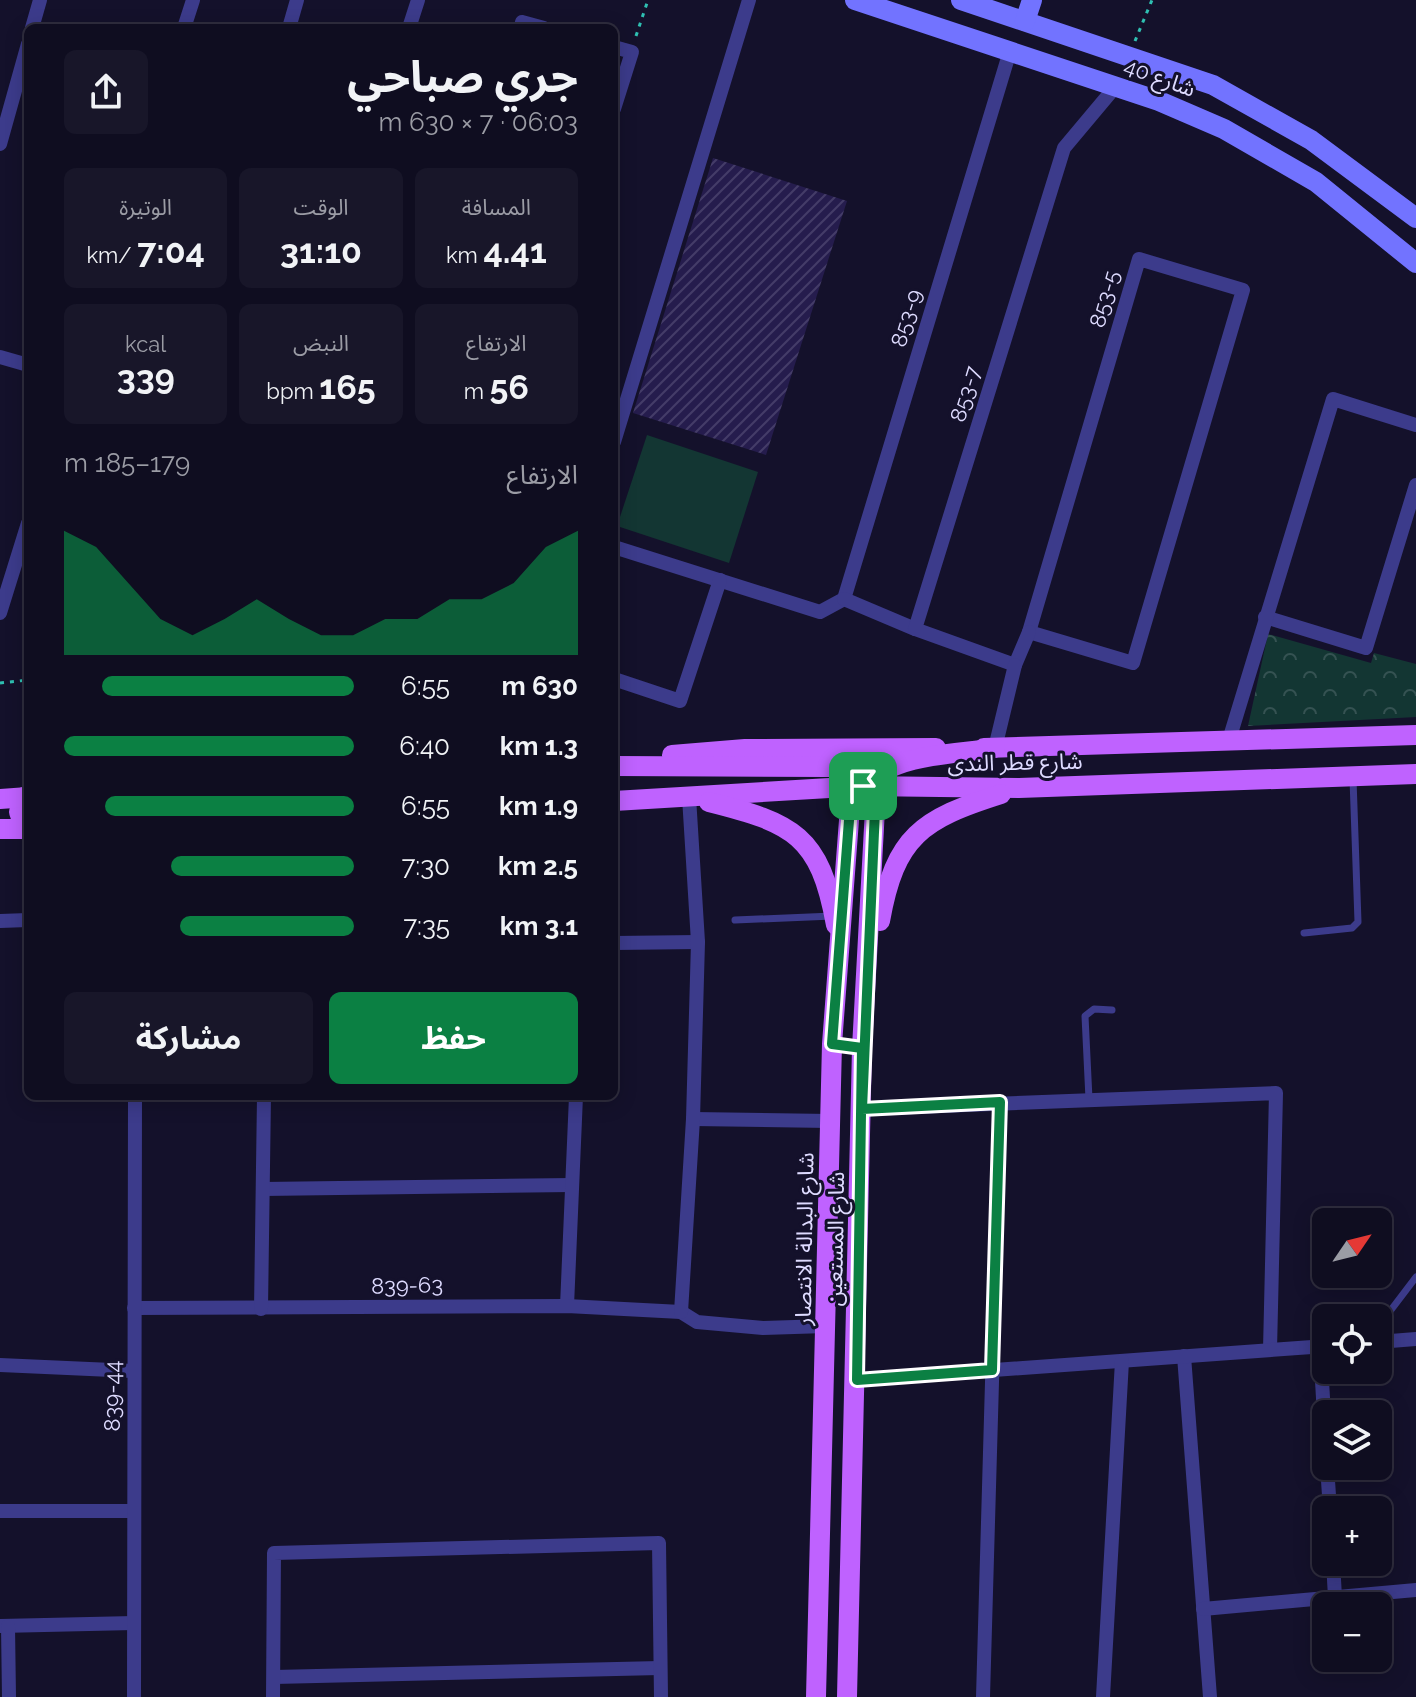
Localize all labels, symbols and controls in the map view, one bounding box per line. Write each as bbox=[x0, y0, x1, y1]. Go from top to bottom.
button: share bbox=[64, 50, 148, 134]
text: جري صباحي bbox=[347, 51, 578, 102]
street label: شارع 40 bbox=[1119, 52, 1199, 106]
text: 06:03 · 7 × 630 m bbox=[378, 107, 578, 137]
text: الوتيرة bbox=[119, 194, 172, 220]
text: الوقت bbox=[293, 194, 349, 220]
text: المسافة bbox=[462, 194, 531, 220]
text: 7:04 bbox=[137, 231, 205, 271]
text: 31:10 bbox=[280, 231, 362, 271]
text: 4.41 bbox=[483, 231, 547, 271]
text: /km bbox=[86, 242, 137, 268]
text: km bbox=[446, 242, 483, 268]
street label: 853-5 bbox=[1084, 268, 1125, 330]
street label: 853-9 bbox=[885, 286, 927, 350]
text: النبض bbox=[293, 330, 349, 356]
text: الارتفاع bbox=[466, 330, 527, 356]
text: kcal bbox=[125, 331, 166, 357]
text: 339 bbox=[117, 357, 175, 397]
street label: 853-7 bbox=[944, 363, 986, 425]
text: 165 bbox=[319, 367, 376, 407]
text: 56 bbox=[490, 367, 529, 407]
text: bpm bbox=[266, 378, 319, 404]
text: m bbox=[464, 378, 490, 404]
text: 179–185 m bbox=[64, 448, 190, 478]
text: الارتفاع bbox=[507, 460, 578, 490]
text: 6:55 bbox=[401, 671, 450, 701]
text: 630 m bbox=[501, 671, 578, 701]
text: 6:40 bbox=[399, 731, 450, 761]
text: 1.3 km bbox=[500, 731, 578, 761]
street label: شارع قطر الندى bbox=[947, 748, 1083, 780]
pin bbox=[829, 752, 897, 820]
icon: arrive bbox=[841, 764, 885, 808]
text: 6:55 bbox=[401, 791, 450, 821]
text: 1.9 km bbox=[499, 791, 578, 821]
text: 7:30 bbox=[401, 851, 450, 881]
text: 2.5 km bbox=[498, 851, 578, 881]
text: 7:35 bbox=[403, 911, 450, 941]
text: 3.1 km bbox=[500, 911, 578, 941]
button: مشاركة bbox=[64, 992, 313, 1084]
button: حفظ bbox=[329, 992, 578, 1084]
street label: شارع البدالة الانتصار bbox=[789, 1152, 823, 1327]
street label: شارع المستعين bbox=[821, 1171, 853, 1307]
north arrow bbox=[1312, 1208, 1392, 1288]
map controls bbox=[1312, 1208, 1392, 1672]
street label: 839-63 bbox=[371, 1271, 443, 1299]
button: locate bbox=[1312, 1304, 1392, 1384]
street label: 839-44 bbox=[99, 1361, 125, 1431]
button: layers bbox=[1312, 1400, 1392, 1480]
button: + bbox=[1312, 1496, 1392, 1576]
button: − bbox=[1312, 1592, 1392, 1672]

